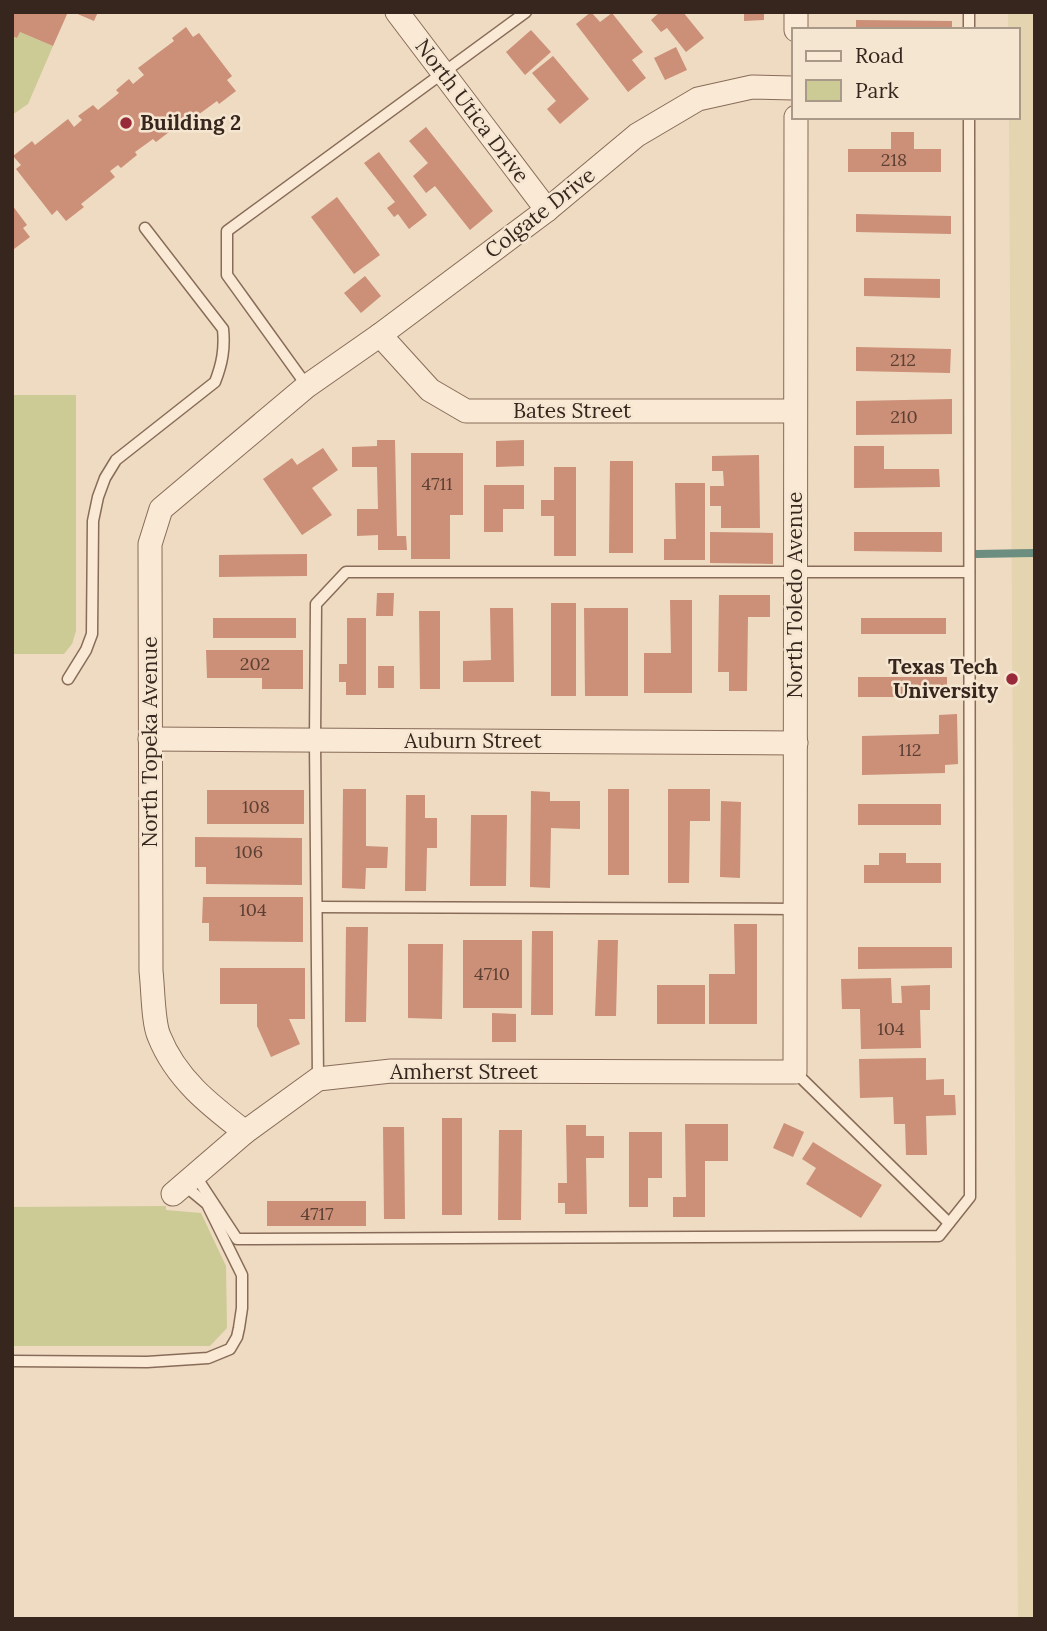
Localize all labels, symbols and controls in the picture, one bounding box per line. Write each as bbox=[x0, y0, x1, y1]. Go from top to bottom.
legend bbox=[792, 28, 1019, 119]
street label: North Utica Drive bbox=[409, 33, 535, 188]
text: Road bbox=[855, 42, 904, 69]
text: Park bbox=[855, 77, 899, 104]
place label: Building 2 bbox=[140, 109, 241, 136]
marker: Building 2 bbox=[118, 115, 134, 131]
house number: 218 bbox=[881, 148, 907, 171]
street label: Colgate Drive bbox=[479, 161, 600, 264]
house number: 212 bbox=[890, 348, 916, 371]
street label: Bates Street bbox=[513, 397, 632, 424]
house number: 210 bbox=[890, 405, 918, 428]
house number: 4711 bbox=[421, 472, 453, 495]
street label: North Toledo Avenue bbox=[781, 492, 808, 698]
street label: North Topeka Avenue bbox=[136, 636, 163, 848]
house number: 202 bbox=[240, 652, 270, 675]
place label: Texas Tech University bbox=[888, 653, 998, 704]
marker: Texas Tech University bbox=[1004, 671, 1020, 687]
street label: Auburn Street bbox=[403, 727, 543, 754]
house number: 112 bbox=[899, 738, 921, 761]
house number: 108 bbox=[242, 795, 270, 818]
house number: 106 bbox=[235, 840, 263, 863]
house number: 104 bbox=[239, 898, 267, 921]
house number: 4710 bbox=[474, 962, 510, 985]
house number: 104 bbox=[877, 1017, 905, 1040]
street label: Amherst Street bbox=[389, 1058, 539, 1085]
house number: 4717 bbox=[301, 1202, 333, 1225]

